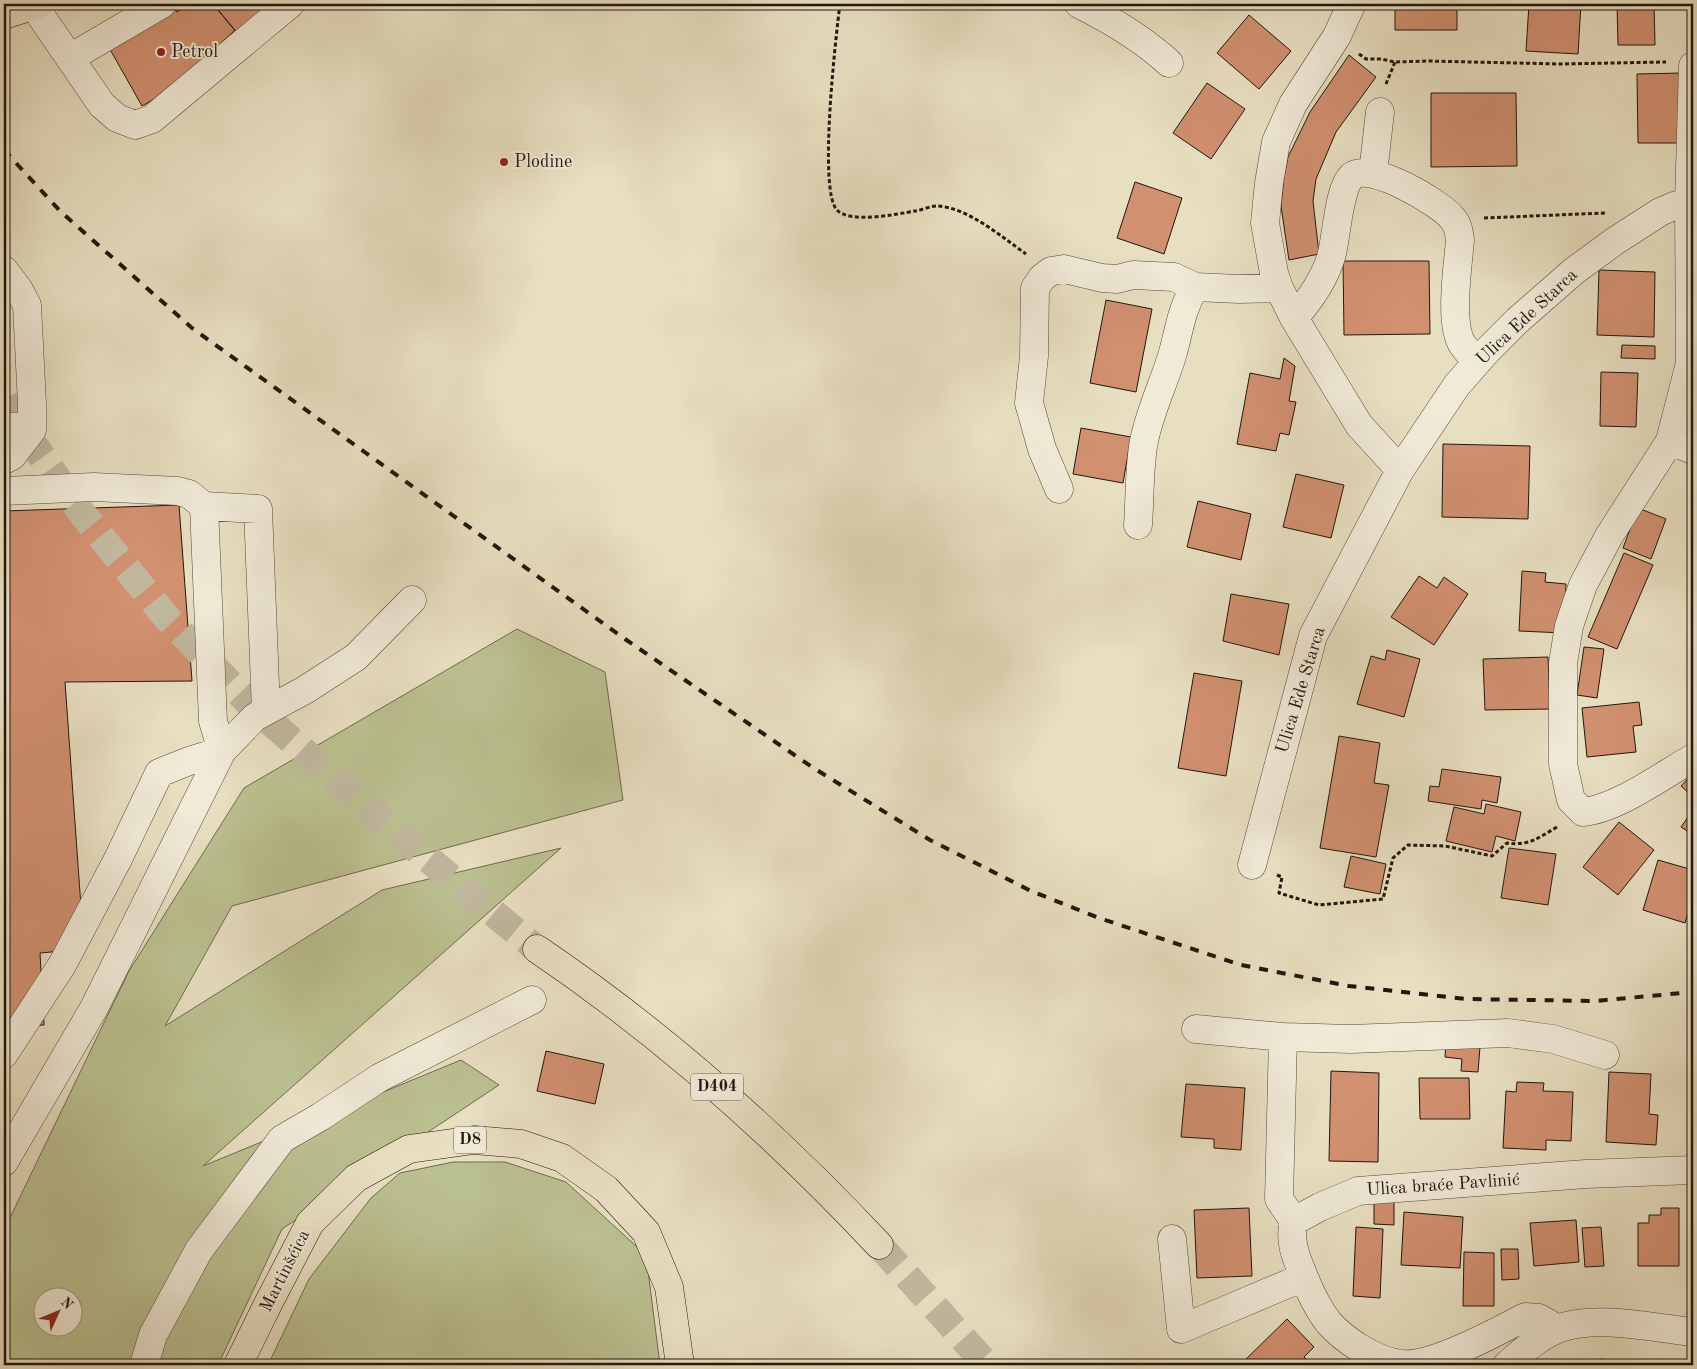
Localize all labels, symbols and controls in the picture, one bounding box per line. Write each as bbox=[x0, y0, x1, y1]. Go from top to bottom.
place label: Petrol bbox=[171, 43, 218, 61]
marker: Petrol bbox=[155, 46, 167, 58]
place label: Plodine bbox=[514, 153, 572, 171]
marker: Plodine bbox=[498, 156, 510, 168]
street label: Ulica Ede Starca bbox=[1473, 266, 1581, 368]
street label: Ulica Ede Starca bbox=[1273, 625, 1329, 755]
road number: D404 bbox=[691, 1074, 743, 1100]
road number: D8 bbox=[454, 1126, 486, 1154]
street label: Ulica braće Pavlinić bbox=[1366, 1171, 1520, 1199]
street label: Martinšćica bbox=[257, 1227, 313, 1315]
north arrow bbox=[32, 1286, 82, 1336]
text: N bbox=[58, 1295, 76, 1313]

